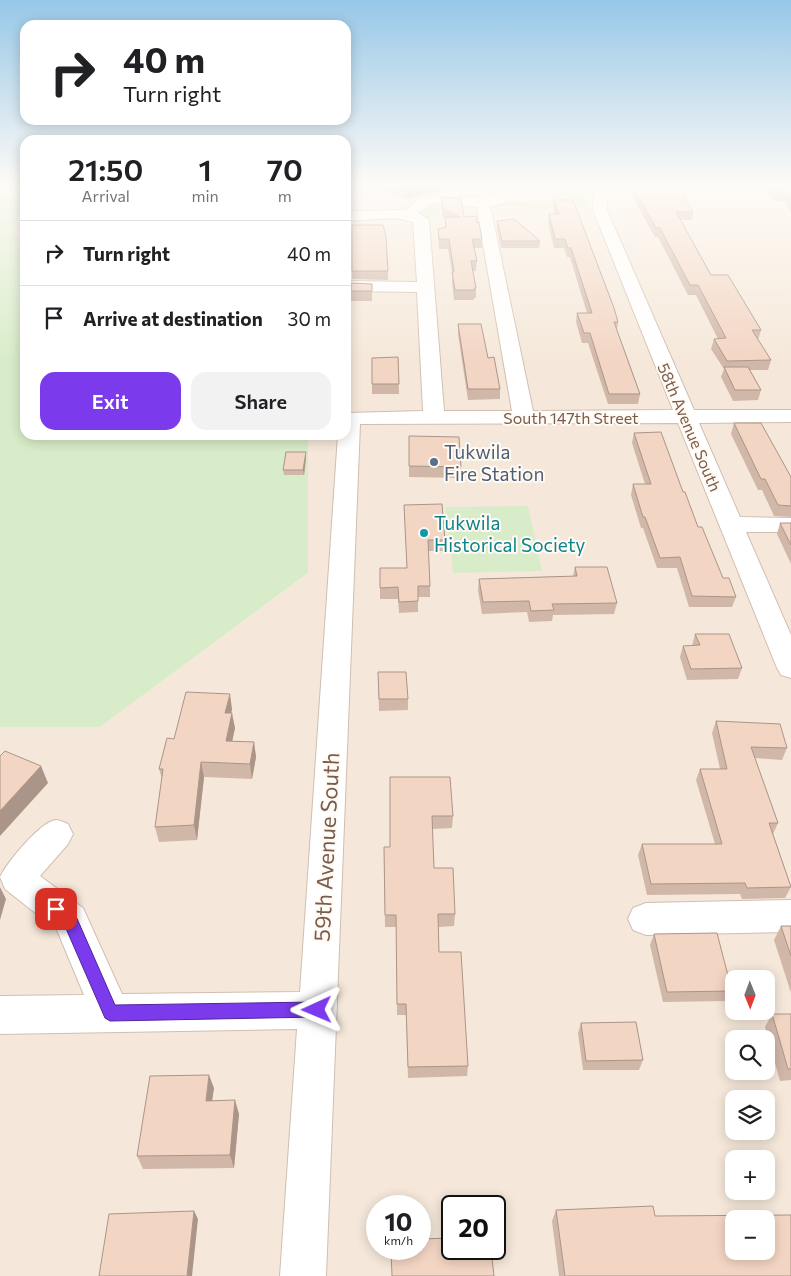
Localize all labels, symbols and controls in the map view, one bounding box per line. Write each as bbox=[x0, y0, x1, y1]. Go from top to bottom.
text: 40 m bbox=[123, 37, 205, 80]
icon: right bbox=[40, 40, 105, 105]
text: Turn right bbox=[123, 80, 221, 107]
text: 21:50 bbox=[68, 150, 143, 187]
text: 1 bbox=[198, 150, 212, 187]
text: 70 bbox=[267, 150, 303, 187]
text: Arrival bbox=[82, 186, 130, 205]
text: min bbox=[191, 186, 219, 205]
text: m bbox=[278, 186, 292, 205]
icon: right bbox=[40, 239, 68, 267]
text: Turn right bbox=[83, 242, 170, 265]
text: 40 m bbox=[287, 242, 331, 265]
icon: arrive bbox=[40, 304, 68, 332]
text: Arrive at destination bbox=[83, 307, 263, 330]
text: 30 m bbox=[288, 307, 331, 330]
street label: 58th Avenue South bbox=[654, 360, 726, 494]
button: Exit bbox=[40, 372, 181, 430]
button: Share bbox=[191, 372, 331, 430]
street label: South 147th Street bbox=[503, 408, 639, 427]
place label: Tukwila Fire Station bbox=[444, 440, 544, 485]
marker: Tukwila Fire Station bbox=[428, 456, 440, 468]
place label: Tukwila Historical Society bbox=[434, 511, 585, 556]
marker: Tukwila Historical Society bbox=[418, 527, 430, 539]
street label: 59th Avenue South bbox=[308, 752, 344, 942]
pin bbox=[35, 888, 77, 930]
icon: arrive bbox=[42, 895, 70, 923]
north arrow bbox=[725, 970, 775, 1020]
map controls bbox=[725, 970, 775, 1260]
position arrow bbox=[290, 983, 342, 1035]
button: search bbox=[725, 1030, 775, 1080]
button: layers bbox=[725, 1090, 775, 1140]
button: + bbox=[725, 1150, 775, 1200]
speed limit sign: 20 bbox=[441, 1195, 506, 1260]
text: 10 bbox=[385, 1206, 412, 1236]
button: − bbox=[725, 1210, 775, 1260]
text: km/h bbox=[384, 1233, 413, 1247]

